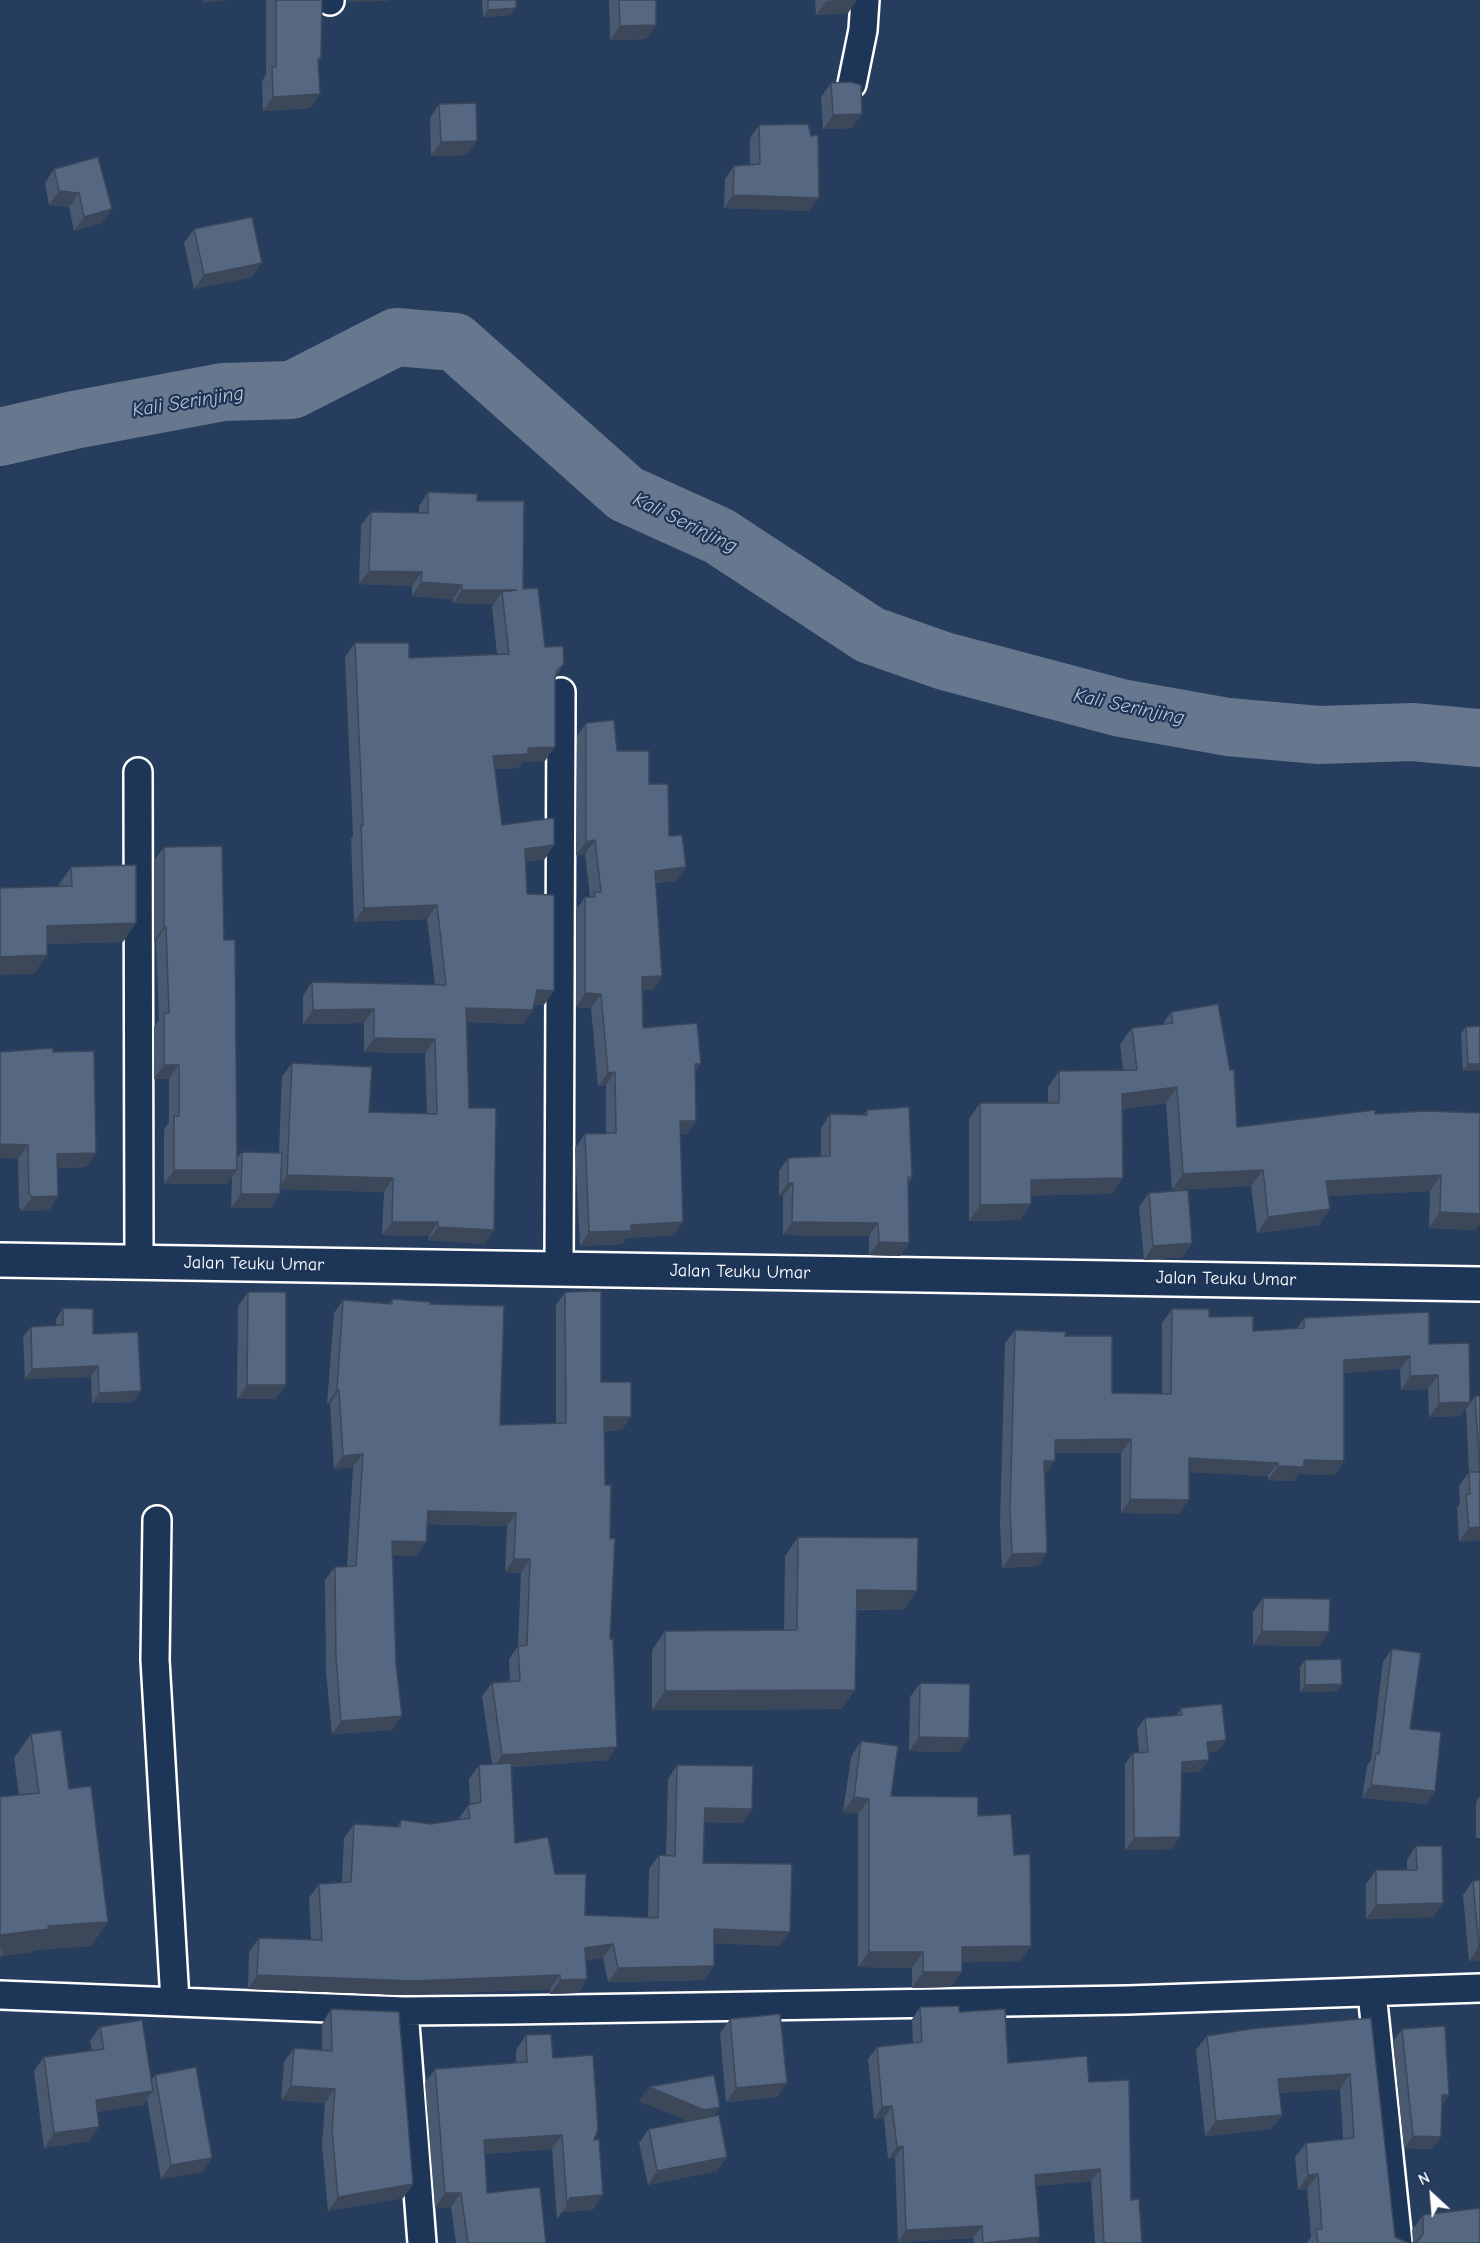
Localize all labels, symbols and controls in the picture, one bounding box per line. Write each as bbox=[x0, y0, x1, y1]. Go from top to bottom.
water label: Kali Serinjing bbox=[130, 381, 246, 423]
water label: Kali Serinjing bbox=[629, 487, 741, 559]
water label: Kali Serinjing bbox=[1071, 684, 1187, 730]
street label: Jalan Teuku Umar bbox=[184, 1252, 324, 1276]
street label: Jalan Teuku Umar bbox=[670, 1260, 810, 1284]
street label: Jalan Teuku Umar bbox=[1156, 1267, 1296, 1291]
north arrow bbox=[1402, 2165, 1462, 2225]
text: N bbox=[1415, 2168, 1433, 2189]

